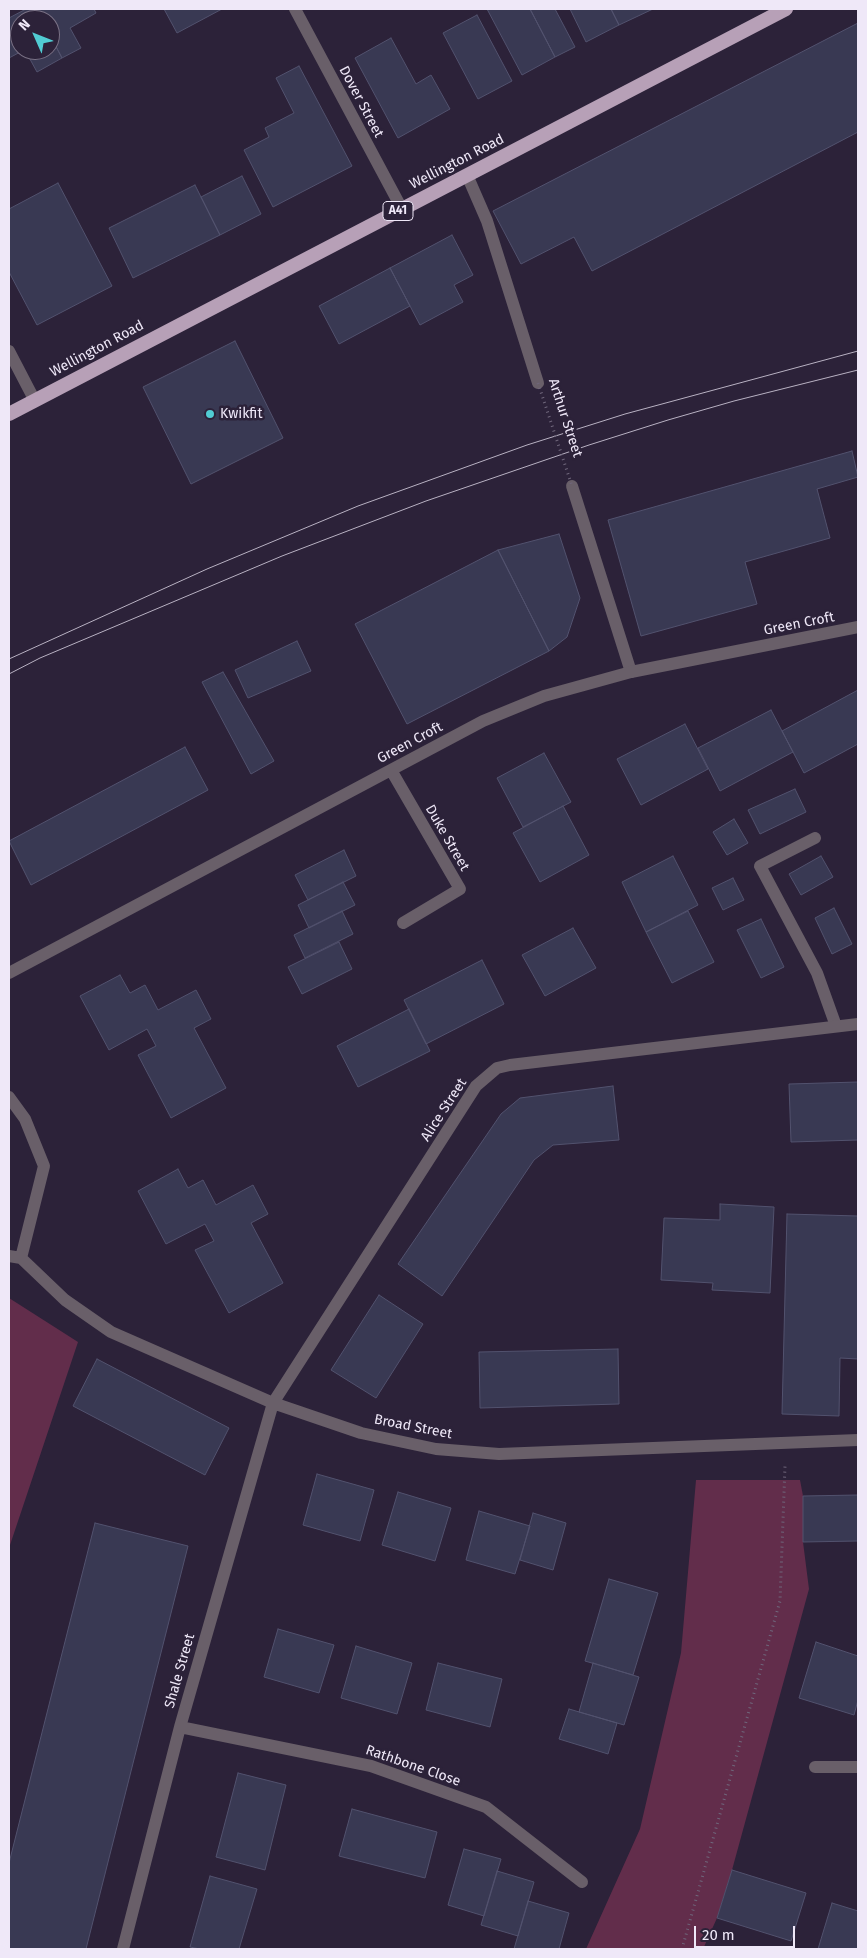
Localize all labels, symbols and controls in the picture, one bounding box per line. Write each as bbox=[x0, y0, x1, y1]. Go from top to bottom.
north arrow bbox=[10, 10, 60, 60]
text: N bbox=[15, 16, 34, 34]
street label: Dover Street bbox=[335, 63, 387, 141]
street label: Wellington Road bbox=[407, 131, 507, 193]
road number: A41 bbox=[383, 202, 413, 220]
street label: Wellington Road bbox=[47, 317, 147, 381]
street label: Arthur Street bbox=[544, 376, 586, 460]
place label: Kwikfit bbox=[220, 406, 262, 422]
marker: Kwikfit bbox=[204, 408, 216, 420]
street label: Green Croft bbox=[762, 609, 836, 639]
street label: Green Croft bbox=[374, 719, 446, 767]
street label: Duke Street bbox=[421, 802, 473, 874]
street label: Alice Street bbox=[417, 1075, 471, 1145]
street label: Broad Street bbox=[373, 1411, 453, 1443]
street label: Shale Street bbox=[161, 1632, 199, 1710]
street label: Rathbone Close bbox=[363, 1742, 463, 1790]
scale bar bbox=[697, 1916, 798, 1948]
text: 20 m bbox=[702, 1926, 735, 1944]

